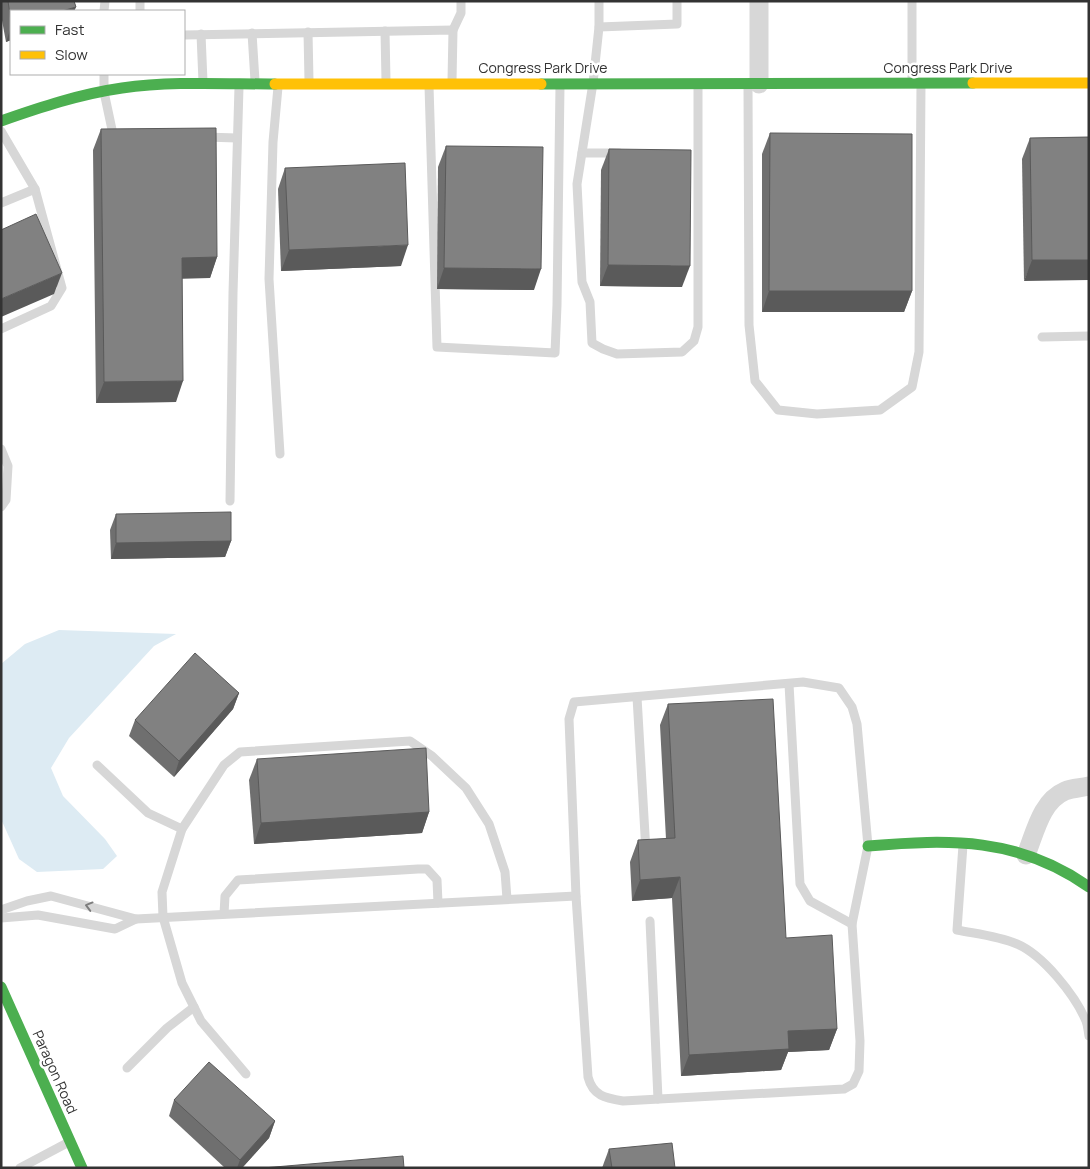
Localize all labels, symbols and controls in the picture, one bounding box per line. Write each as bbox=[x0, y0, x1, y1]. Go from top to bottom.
legend bbox=[10, 10, 185, 75]
text: Fast bbox=[55, 19, 84, 40]
text: Slow bbox=[55, 44, 88, 65]
street label: Congress Park Drive bbox=[479, 58, 607, 77]
street label: Congress Park Drive bbox=[884, 58, 1012, 77]
one-way arrow bbox=[85, 901, 94, 912]
street label: Paragon Road bbox=[29, 1027, 82, 1116]

